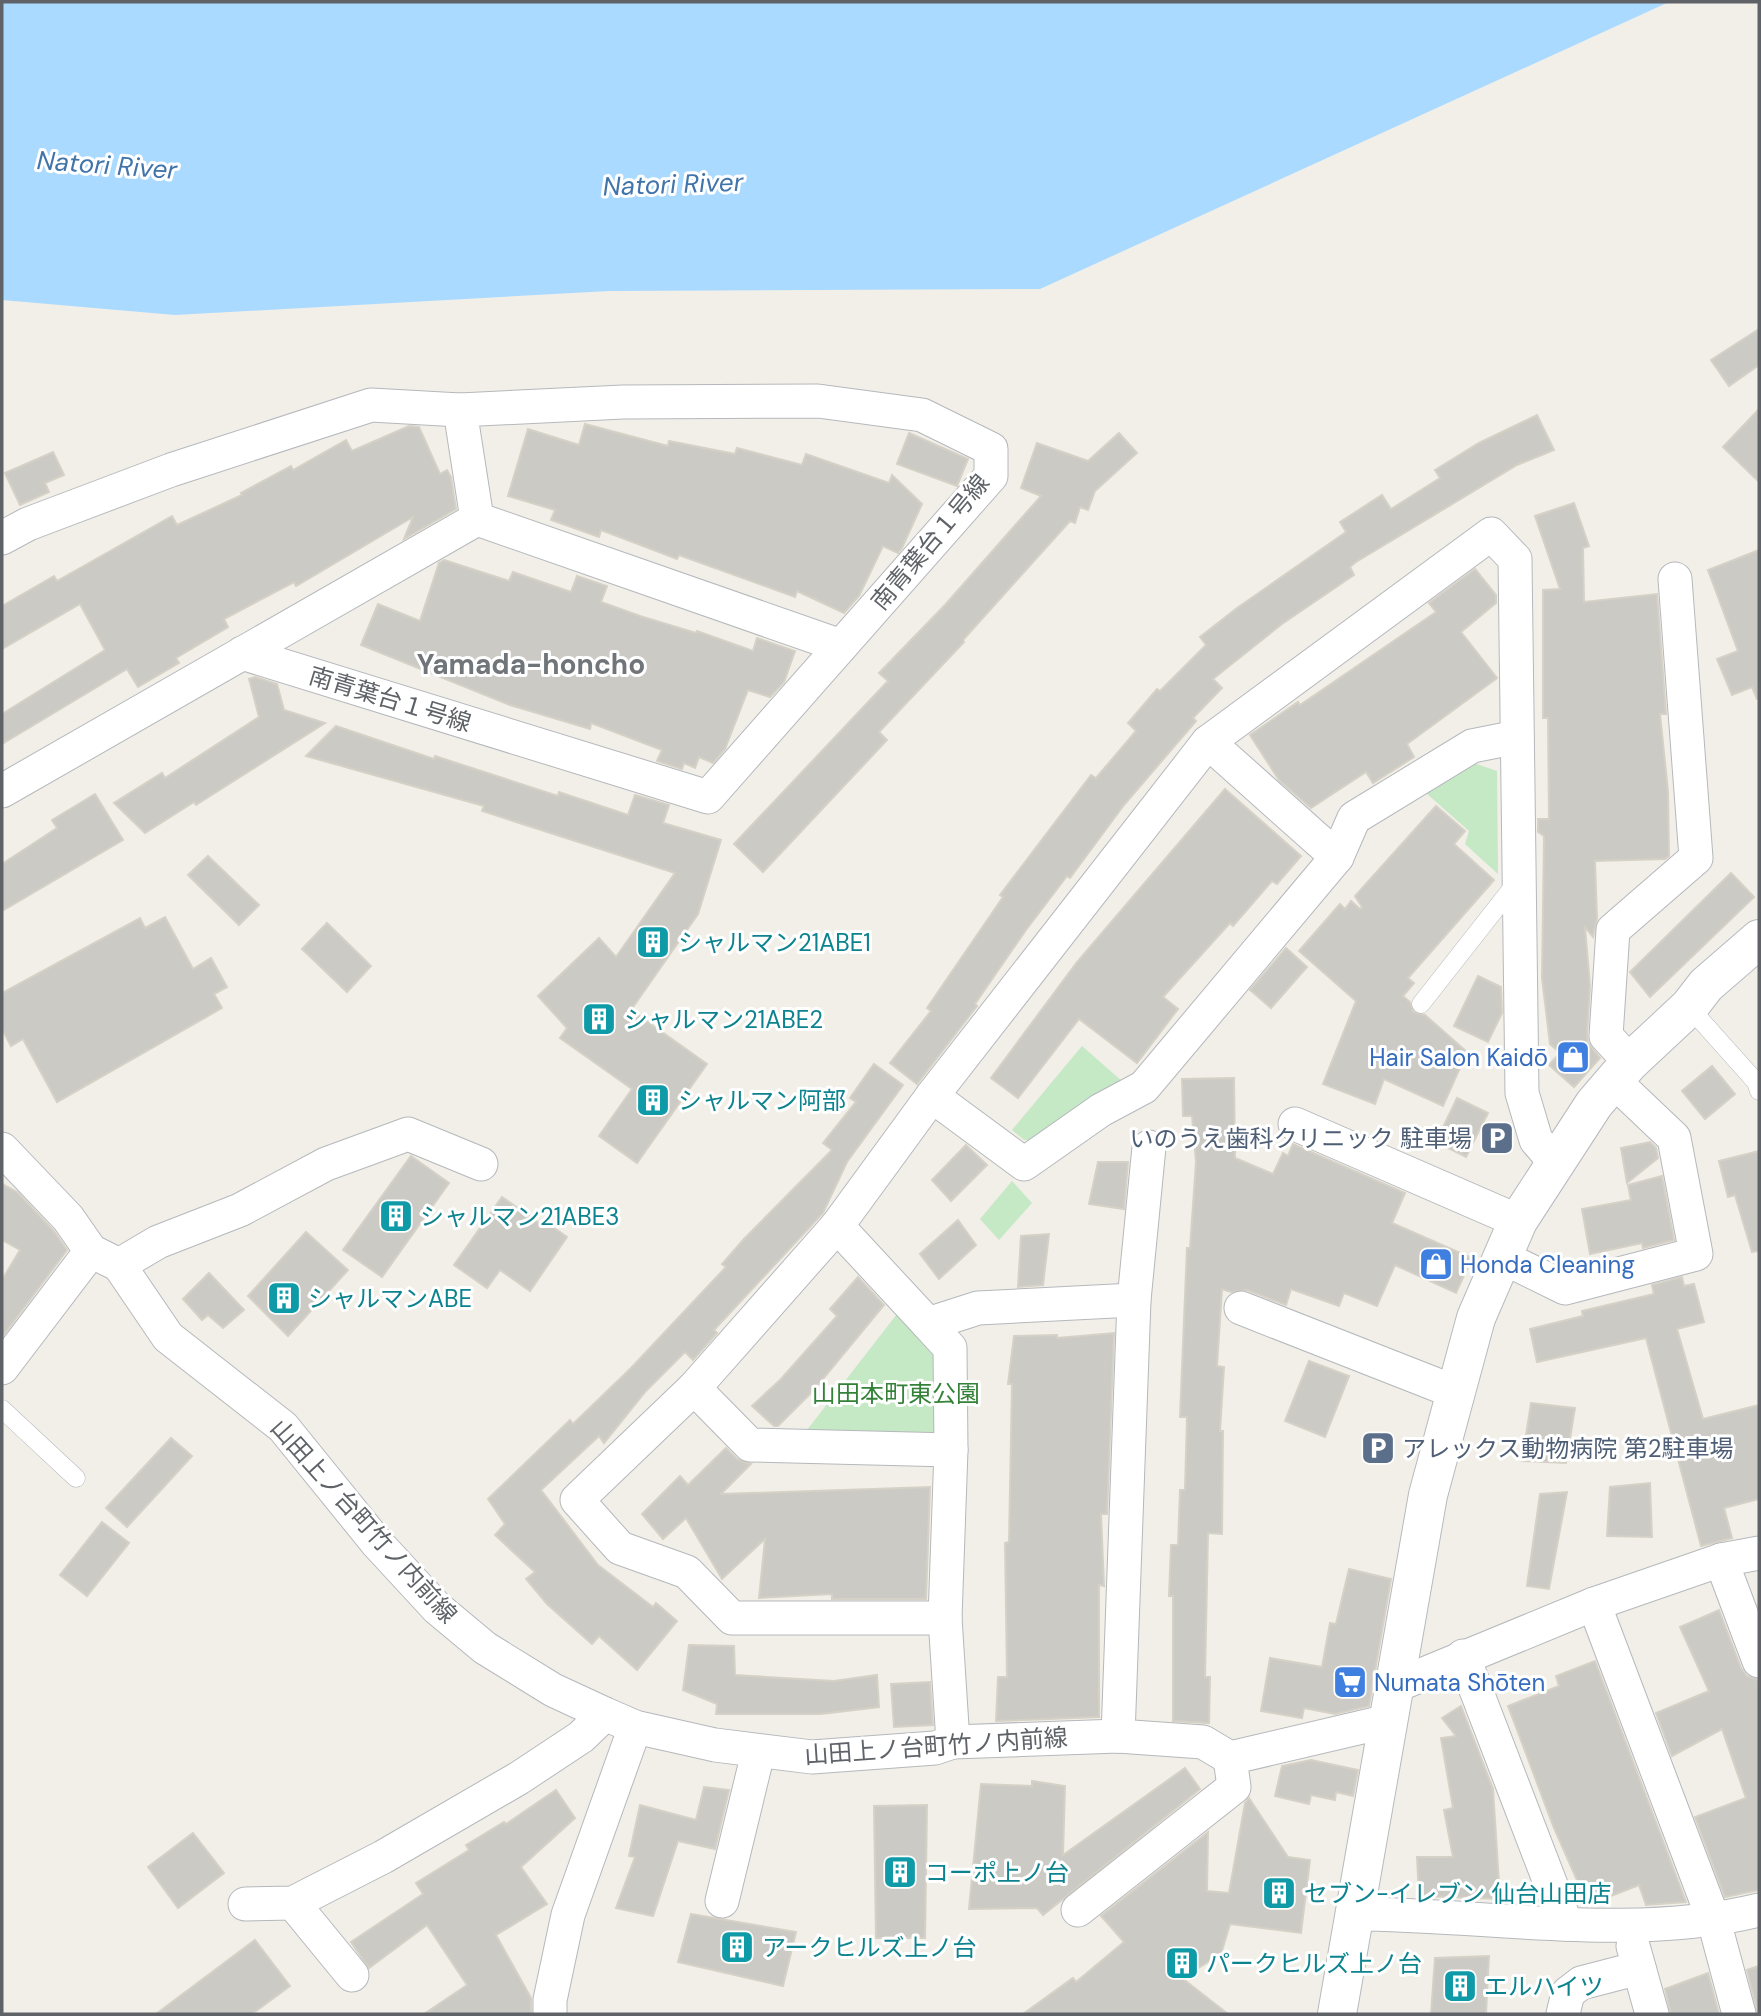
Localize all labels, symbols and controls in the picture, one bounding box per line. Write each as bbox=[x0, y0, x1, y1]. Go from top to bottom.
water label: Natori River bbox=[36, 143, 180, 187]
water label: Natori River bbox=[602, 165, 745, 203]
street label: 南青葉台１号線 bbox=[864, 468, 996, 616]
district label: Yamada-honcho bbox=[417, 646, 645, 683]
street label: 南青葉台１号線 bbox=[305, 660, 475, 738]
building icon: シャルマン21ABE1 bbox=[634, 923, 672, 961]
place label: シャルマン21ABE1 bbox=[678, 927, 871, 958]
building icon: シャルマン21ABE2 bbox=[580, 1000, 618, 1038]
place label: シャルマン21ABE2 bbox=[624, 1004, 823, 1035]
shop icon: Hair Salon Kaidō bbox=[1554, 1038, 1592, 1076]
place label: Hair Salon Kaidō bbox=[1369, 1042, 1548, 1073]
building icon: シャルマン阿部 bbox=[634, 1081, 672, 1119]
place label: シャルマン阿部 bbox=[678, 1085, 846, 1116]
parking icon: いのうえ歯科クリニック 駐車場 bbox=[1478, 1119, 1516, 1157]
place label: いのうえ歯科クリニック 駐車場 bbox=[1130, 1123, 1472, 1154]
building icon: シャルマン21ABE3 bbox=[377, 1197, 415, 1235]
place label: シャルマン21ABE3 bbox=[420, 1201, 619, 1232]
shop icon: Honda Cleaning bbox=[1417, 1245, 1455, 1283]
place label: Honda Cleaning bbox=[1460, 1249, 1635, 1280]
building icon: シャルマンABE bbox=[265, 1279, 303, 1317]
place label: シャルマンABE bbox=[308, 1283, 472, 1314]
park label: 山田本町東公園 bbox=[812, 1378, 980, 1409]
street label: 山田上ノ台町竹ノ内前線 bbox=[264, 1413, 464, 1629]
parking icon: アレックス動物病院 第2駐車場 bbox=[1359, 1429, 1397, 1467]
place label: アレックス動物病院 第2駐車場 bbox=[1402, 1433, 1734, 1464]
supermarket icon: Numata Shōten bbox=[1331, 1663, 1369, 1701]
place label: Numata Shōten bbox=[1374, 1667, 1545, 1698]
street label: 山田上ノ台町竹ノ内前線 bbox=[803, 1721, 1069, 1771]
building icon: コーポ上ノ台 bbox=[881, 1853, 919, 1891]
place label: コーポ上ノ台 bbox=[925, 1857, 1069, 1888]
building icon: セブン-イレブン 仙台山田店 bbox=[1260, 1874, 1298, 1912]
place label: セブン-イレブン 仙台山田店 bbox=[1304, 1878, 1611, 1909]
building icon: アークヒルズ上ノ台 bbox=[718, 1928, 756, 1966]
place label: アークヒルズ上ノ台 bbox=[762, 1932, 977, 1963]
building icon: パークヒルズ上ノ台 bbox=[1163, 1944, 1201, 1982]
place label: パークヒルズ上ノ台 bbox=[1206, 1948, 1422, 1979]
building icon: エルハイツ bbox=[1441, 1967, 1479, 2005]
place label: エルハイツ bbox=[1484, 1971, 1604, 2002]

